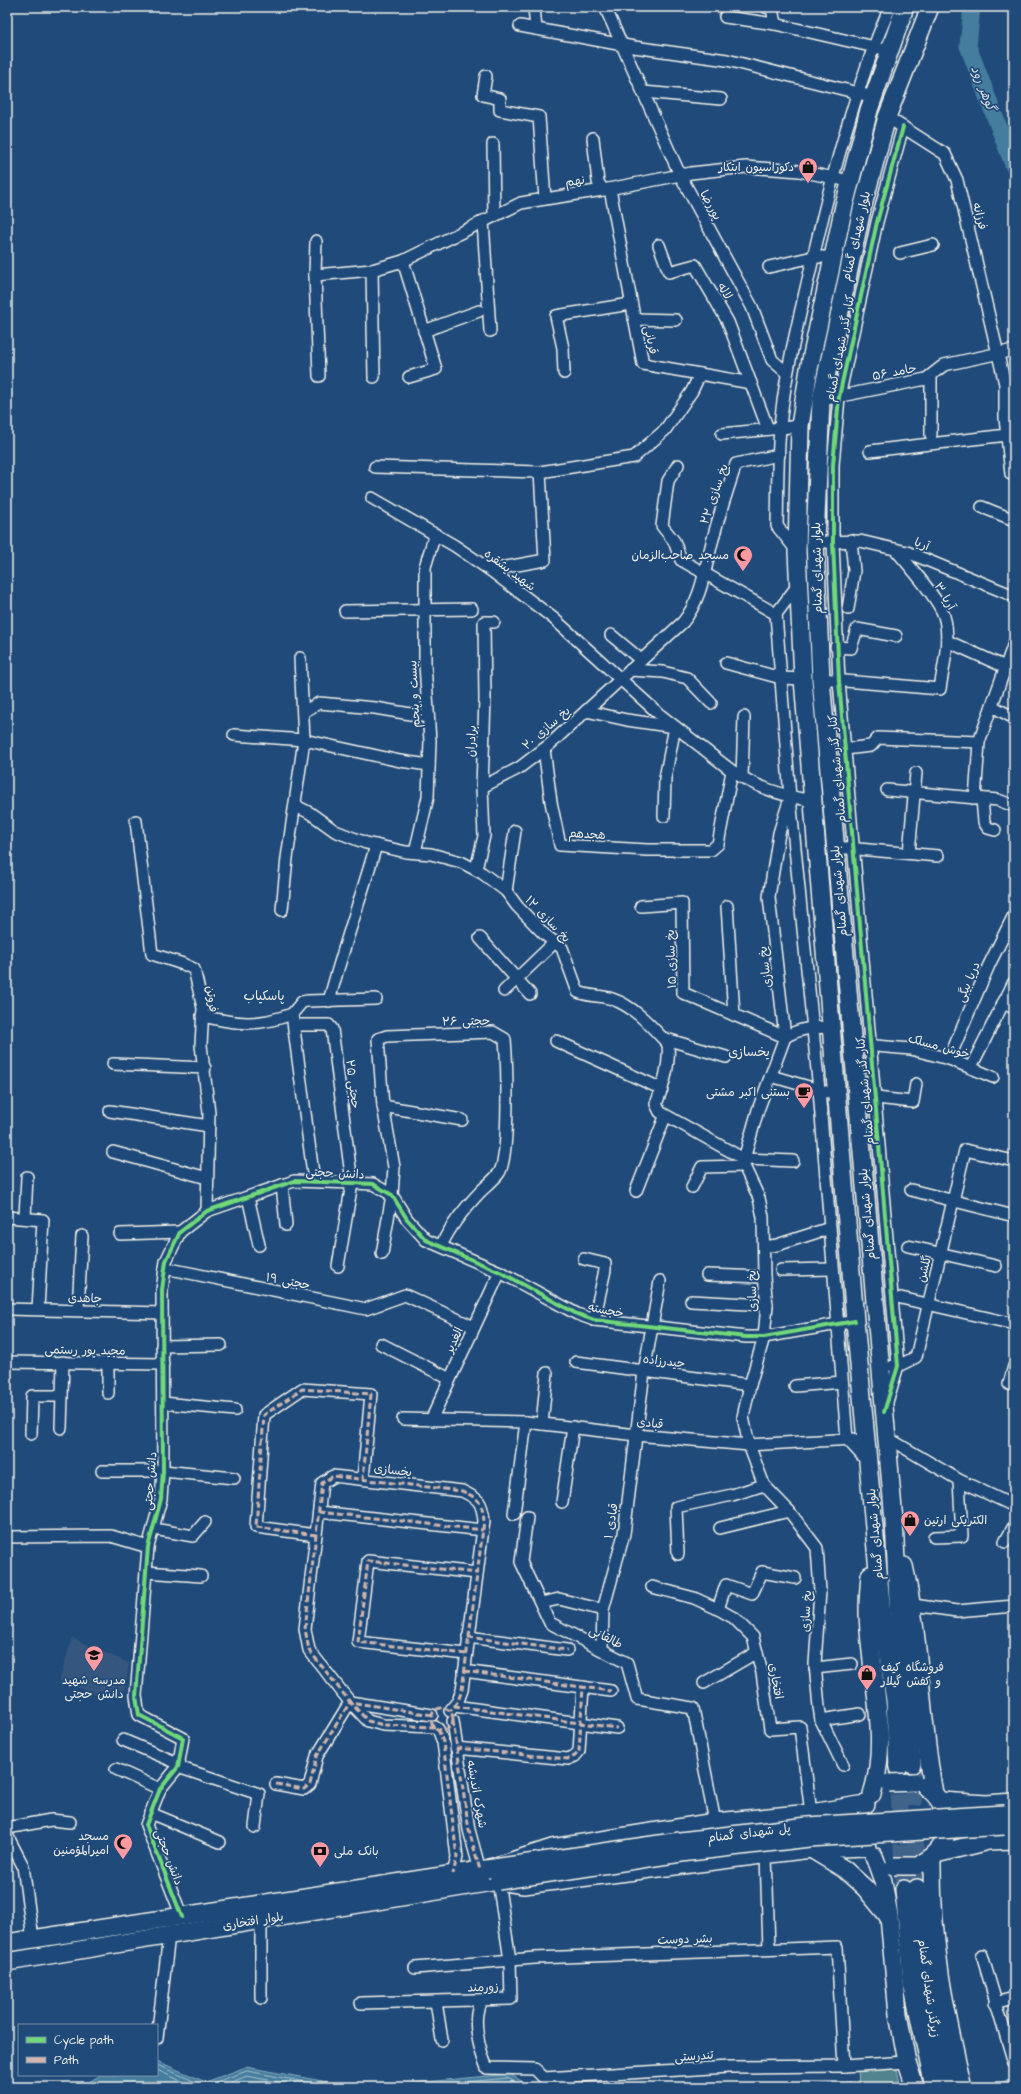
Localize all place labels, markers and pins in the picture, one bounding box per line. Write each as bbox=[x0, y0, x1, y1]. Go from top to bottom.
shop icon: دکوراسیون ابتکار bbox=[797, 156, 819, 184]
place label: دکوراسیون ابتکار bbox=[718, 159, 794, 176]
mosque icon: مسجد صاحب‌الزمان bbox=[732, 544, 754, 572]
place label: مسجد صاحب‌الزمان bbox=[631, 547, 729, 564]
cafe icon: بستنی اکبر مشتی bbox=[793, 1081, 815, 1109]
place label: بستنی اکبر مشتی bbox=[706, 1084, 790, 1101]
shop icon: الکتریکی ارتین bbox=[899, 1509, 921, 1537]
place label: الکتریکی ارتین bbox=[924, 1512, 987, 1529]
school or university icon: مدرسه شهید دانش حجتی bbox=[83, 1644, 105, 1672]
place label: فروشگاه کیف و کفش گیلار bbox=[880, 1659, 944, 1690]
shop icon: فروشگاه کیف و کفش گیلار bbox=[856, 1663, 878, 1691]
place label: مدرسه شهید دانش حجتی bbox=[62, 1672, 126, 1703]
place label: مسجد امیرالمؤمنین bbox=[53, 1828, 109, 1859]
mosque icon: مسجد امیرالمؤمنین bbox=[112, 1832, 134, 1860]
bank icon: بانک ملی bbox=[309, 1840, 331, 1868]
place label: بانک ملی bbox=[334, 1843, 379, 1860]

